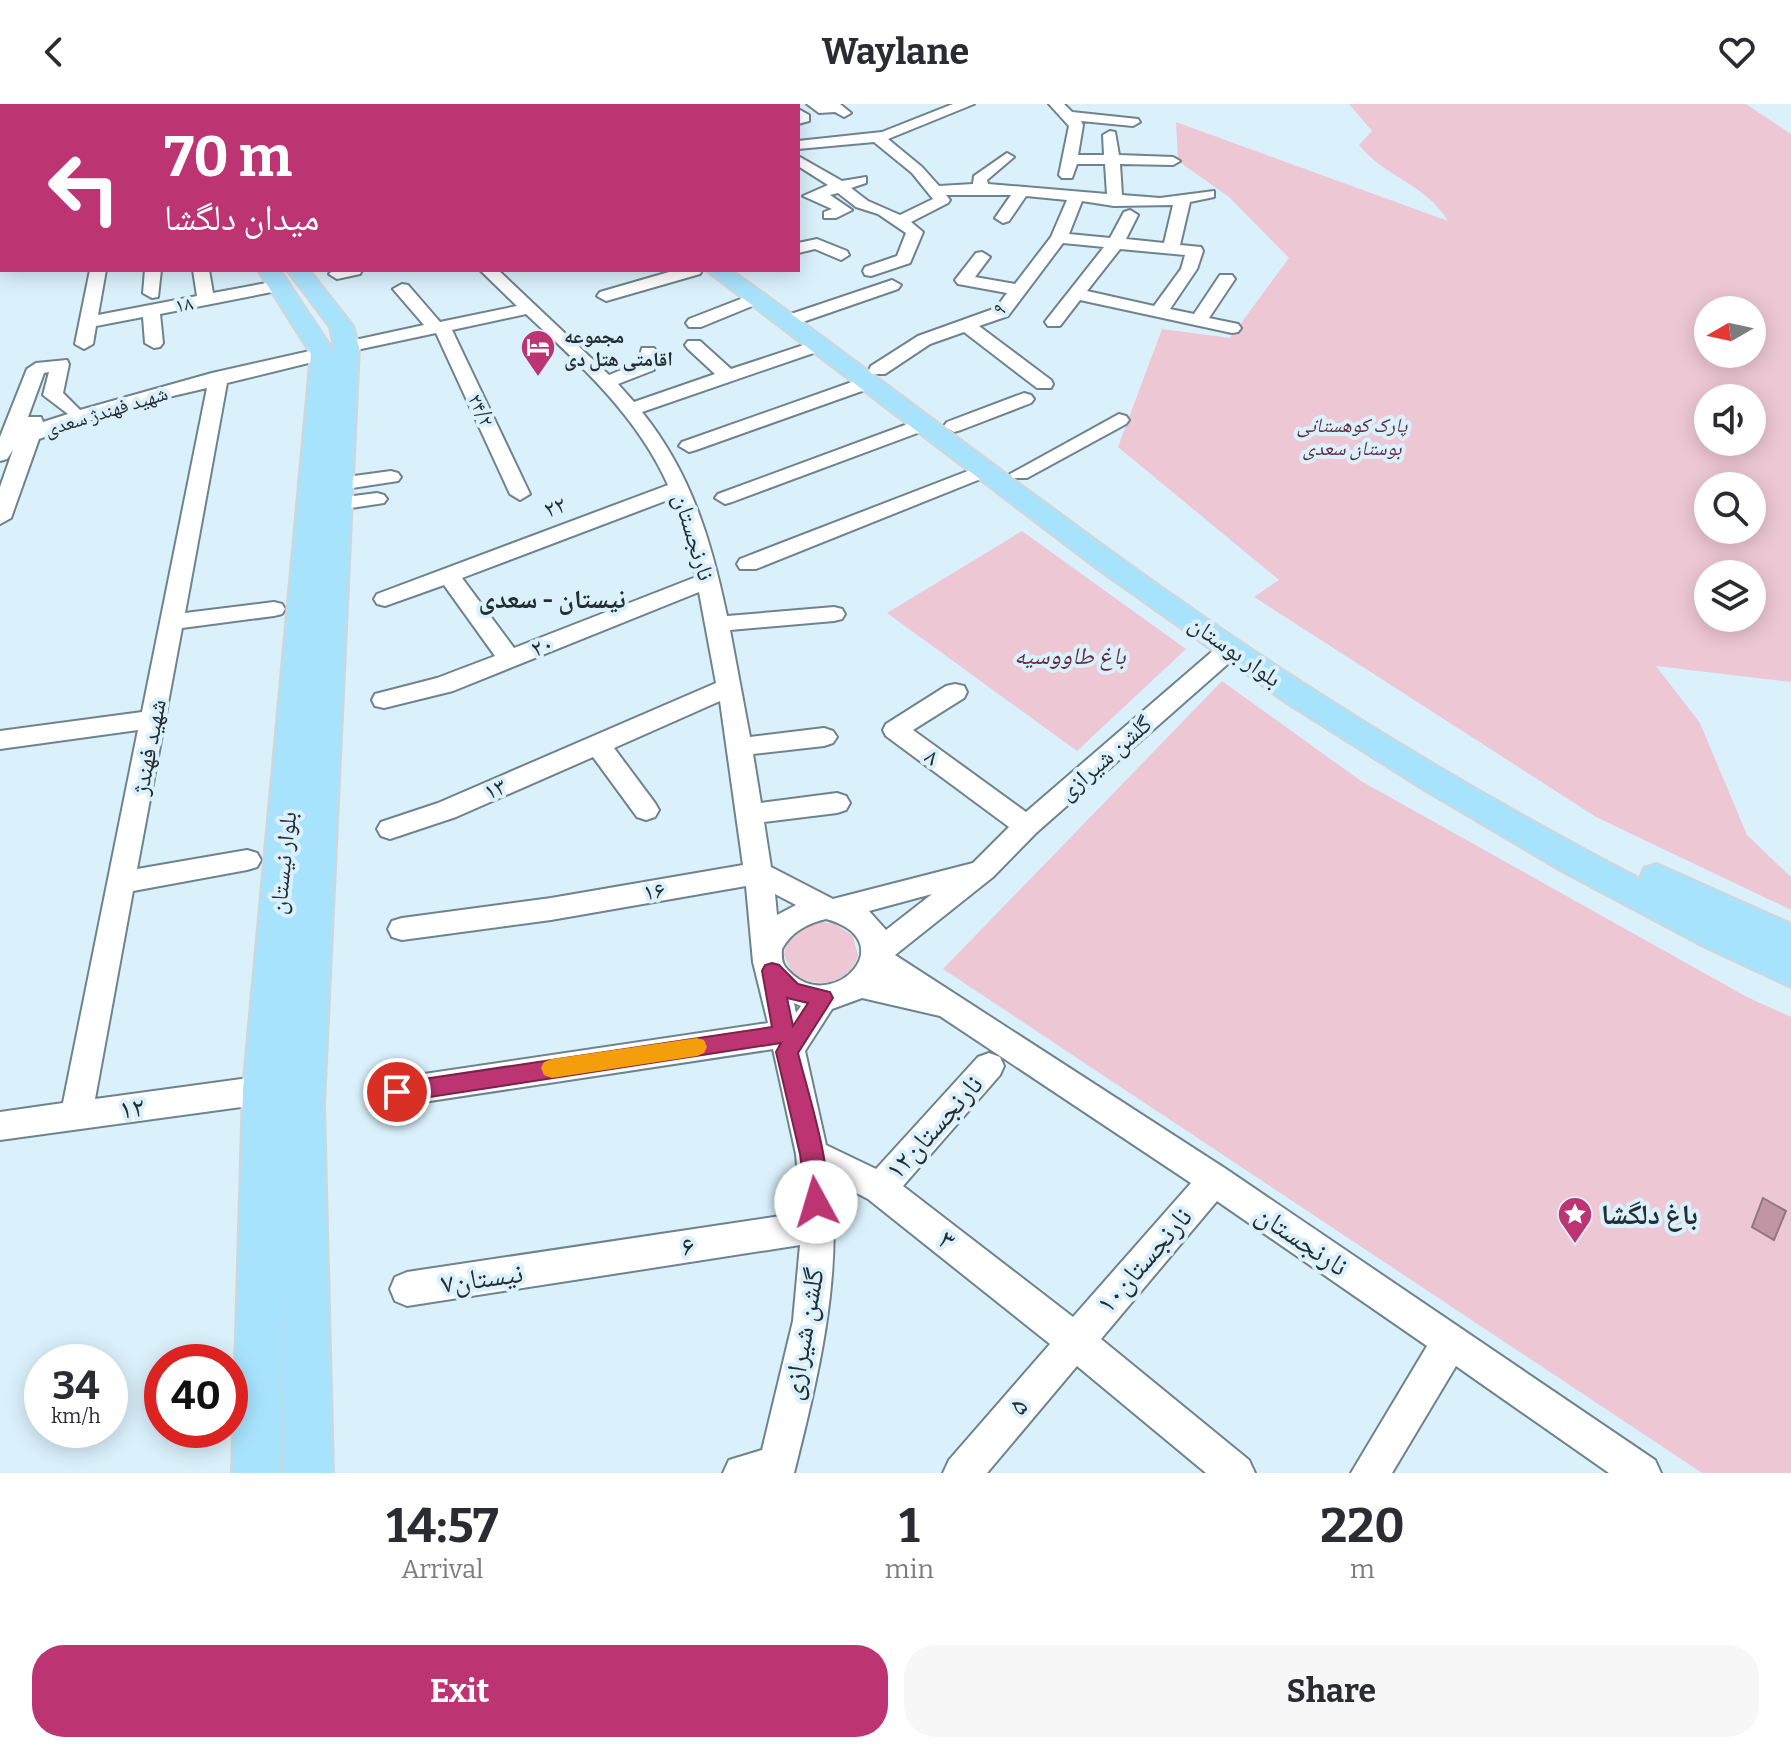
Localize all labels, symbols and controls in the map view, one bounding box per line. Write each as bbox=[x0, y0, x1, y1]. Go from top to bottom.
icon: back bbox=[32, 30, 76, 74]
text: Waylane bbox=[822, 30, 969, 74]
icon: heart bbox=[1715, 30, 1759, 74]
text: 70 m bbox=[164, 124, 292, 191]
icon: left bbox=[32, 136, 136, 240]
text: میدان دلگشا bbox=[164, 196, 319, 240]
street label: ۱۸ bbox=[173, 291, 195, 317]
north arrow bbox=[1694, 296, 1766, 368]
map controls bbox=[1694, 296, 1766, 632]
street label: ۹ bbox=[988, 297, 1010, 321]
place label: مجموعه اقامتی هتل دی bbox=[564, 324, 673, 372]
hotel icon: مجموعه اقامتی هتل دی bbox=[519, 328, 557, 378]
street label: شهید فهندژ سعدی bbox=[41, 381, 171, 441]
button: sound bbox=[1694, 384, 1766, 456]
street label: ۲۴/۲ bbox=[463, 390, 499, 430]
park label: پارک کوهستانی بوستان سعدی bbox=[1297, 413, 1407, 461]
button: search bbox=[1694, 472, 1766, 544]
street label: ۲۲ bbox=[540, 490, 570, 524]
street label: نارنجستان bbox=[668, 490, 720, 584]
button: layers bbox=[1694, 560, 1766, 632]
district label: نیستان - سعدی bbox=[478, 584, 626, 615]
street label: بلوار بوستان bbox=[1184, 609, 1286, 693]
street label: ۲۰ bbox=[527, 629, 557, 663]
park label: باغ طاووسیه bbox=[1014, 642, 1126, 671]
street label: شهید فهندژ bbox=[126, 697, 172, 798]
street label: گلشن شیرازی bbox=[1053, 710, 1157, 806]
street label: ۸ bbox=[919, 743, 945, 772]
street label: ۱۳ bbox=[480, 772, 510, 806]
street label: بلوار نیستان bbox=[264, 810, 302, 916]
street label: ۱۶ bbox=[641, 875, 667, 907]
pin bbox=[363, 1058, 431, 1126]
street label: ۱۲نارنجستان bbox=[879, 1068, 989, 1186]
icon: arrive bbox=[375, 1070, 419, 1114]
street label: ۱۲ bbox=[117, 1090, 147, 1126]
position arrow bbox=[774, 1160, 858, 1244]
place icon: باغ دلگشا bbox=[1556, 1195, 1594, 1245]
street label: نارنجستان bbox=[1250, 1197, 1354, 1283]
place label: باغ دلگشا bbox=[1601, 1198, 1698, 1232]
street label: ۱۰نارنجستان bbox=[1089, 1200, 1199, 1320]
street label: ۳ bbox=[932, 1223, 962, 1257]
street label: ۶ bbox=[679, 1229, 697, 1263]
street label: ۷نیستان bbox=[439, 1256, 525, 1300]
street label: گلشن شیرازی bbox=[775, 1265, 832, 1403]
speed limit sign: 40 bbox=[144, 1344, 248, 1448]
text: 34 bbox=[52, 1362, 100, 1410]
street label: ۵ bbox=[1001, 1391, 1035, 1421]
text: km/h bbox=[51, 1404, 101, 1428]
text: 14:57 bbox=[386, 1497, 499, 1555]
text: 1 bbox=[899, 1497, 920, 1555]
text: 220 bbox=[1320, 1497, 1405, 1555]
text: Arrival bbox=[401, 1554, 484, 1585]
text: min bbox=[885, 1554, 934, 1585]
text: m bbox=[1350, 1554, 1375, 1585]
button: Exit bbox=[32, 1645, 888, 1737]
button: Share bbox=[904, 1645, 1759, 1737]

